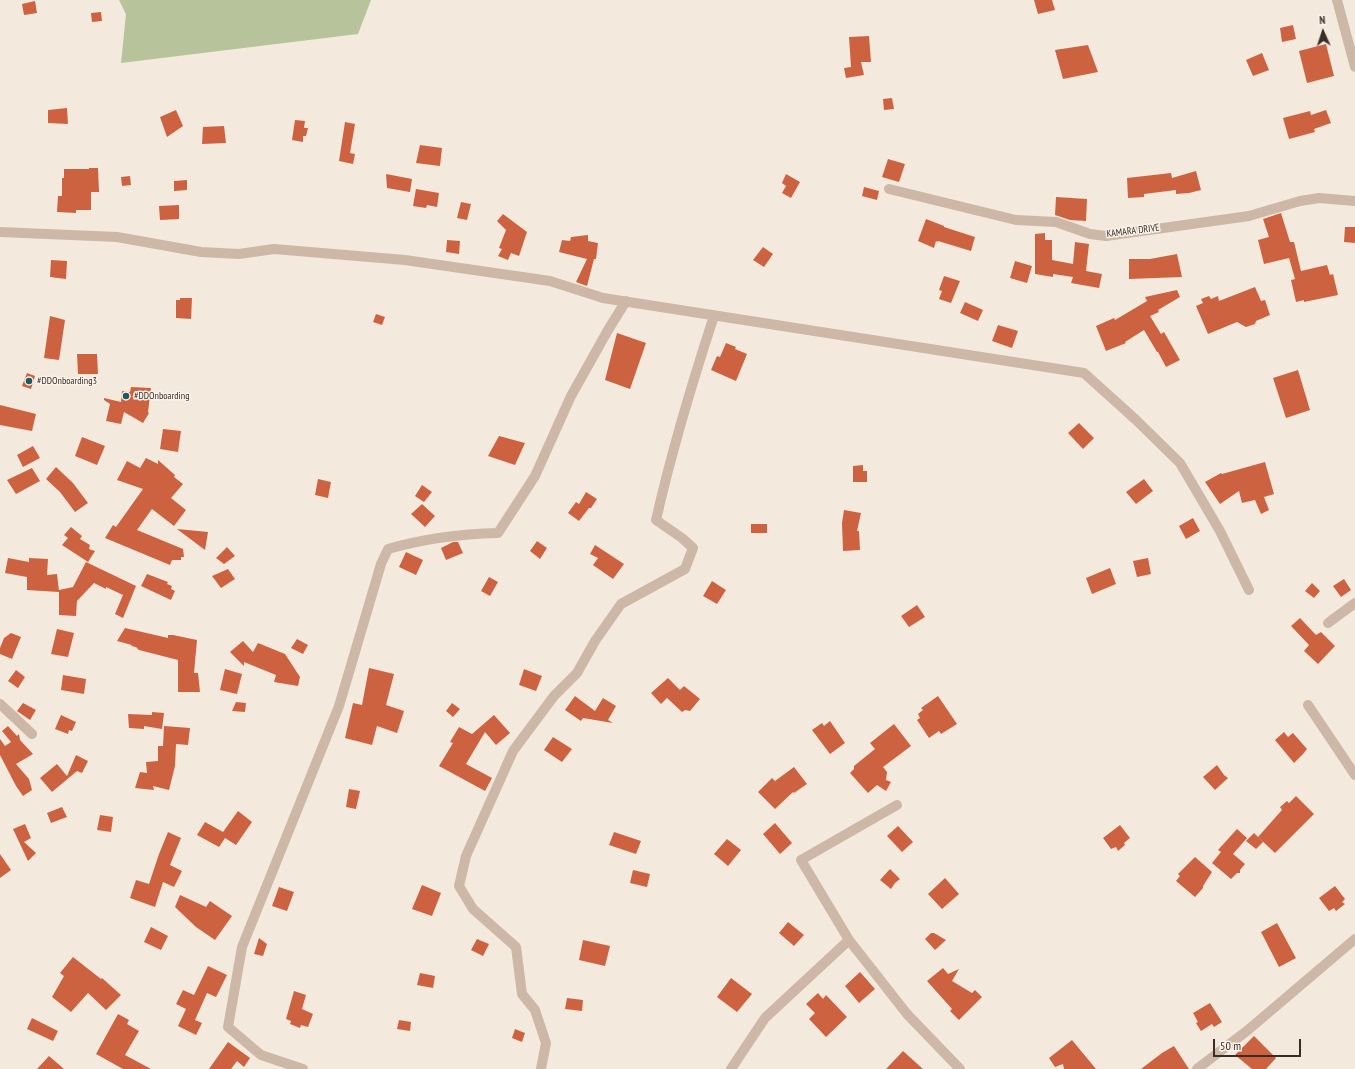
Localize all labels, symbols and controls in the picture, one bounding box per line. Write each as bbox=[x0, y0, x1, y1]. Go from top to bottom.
north arrow bbox=[1303, 12, 1343, 52]
text: N bbox=[1319, 13, 1326, 27]
street label: KAMARA DRIVE bbox=[1106, 222, 1160, 240]
place label: #DDOnboarding3 bbox=[37, 375, 97, 387]
marker: #DDOnboarding3 bbox=[24, 376, 34, 386]
place label: #DDOnboarding bbox=[134, 390, 189, 402]
marker: #DDOnboarding bbox=[121, 391, 131, 401]
scale bar bbox=[1215, 1031, 1303, 1057]
text: 50 m bbox=[1220, 1038, 1241, 1053]

